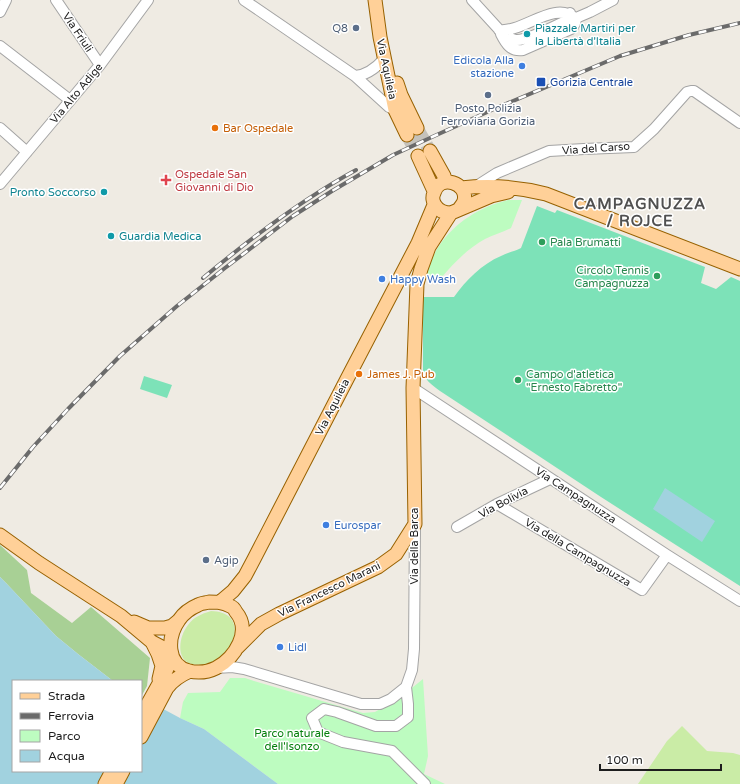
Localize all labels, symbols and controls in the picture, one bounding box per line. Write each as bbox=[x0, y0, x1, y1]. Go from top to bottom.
street label: Via Friuli bbox=[60, 10, 96, 54]
place label: Q8 bbox=[332, 22, 348, 35]
place label: Piazzale Martiri per la Libertà d'Italia bbox=[535, 22, 636, 48]
marker: Q8 bbox=[351, 23, 361, 33]
marker: Piazzale Martiri per la Libertà d'Italia bbox=[522, 29, 532, 39]
street label: Via Aquileia bbox=[374, 38, 399, 101]
place label: Edicola Alla stazione bbox=[453, 54, 514, 80]
street label: Via Alto Adige bbox=[47, 61, 105, 126]
marker: Edicola Alla stazione bbox=[517, 61, 527, 71]
marker: Gorizia Centrale bbox=[535, 76, 547, 88]
place label: Gorizia Centrale bbox=[550, 76, 633, 89]
marker: Posto Polizia Ferroviaria Gorizia bbox=[483, 90, 493, 100]
place label: Posto Polizia Ferroviaria Gorizia bbox=[441, 102, 535, 128]
place label: Bar Ospedale bbox=[223, 122, 293, 135]
marker: Bar Ospedale bbox=[210, 123, 220, 133]
street label: Via del Carso bbox=[562, 140, 631, 157]
place label: Ospedale San Giovanni di Dio bbox=[175, 168, 254, 194]
marker: Ospedale San Giovanni di Dio bbox=[160, 174, 172, 186]
place label: Pronto Soccorso bbox=[10, 186, 96, 199]
marker: Pronto Soccorso bbox=[99, 187, 109, 197]
district label: CAMPAGNUZZA / ROJCE bbox=[574, 195, 706, 230]
place label: Guardia Medica bbox=[119, 230, 201, 243]
marker: Guardia Medica bbox=[106, 231, 116, 241]
place label: Pala Brumatti bbox=[550, 236, 621, 249]
marker: Pala Brumatti bbox=[537, 237, 547, 247]
place label: Circolo Tennis Campagnuzza bbox=[575, 264, 649, 290]
marker: Circolo Tennis Campagnuzza bbox=[652, 271, 662, 281]
place label: Happy Wash bbox=[390, 273, 456, 286]
marker: Happy Wash bbox=[377, 274, 387, 284]
place label: James J. Pub bbox=[367, 368, 435, 381]
place label: Campo d'atletica "Ernesto Fabretto" bbox=[526, 368, 622, 394]
marker: James J. Pub bbox=[354, 369, 364, 379]
marker: Campo d'atletica "Ernesto Fabretto" bbox=[513, 375, 523, 385]
street label: Via Aquileia bbox=[313, 377, 352, 438]
street label: Via Campagnuzza bbox=[533, 464, 619, 526]
street label: Via Bolivia bbox=[476, 484, 530, 521]
street label: Via della Barca bbox=[408, 508, 421, 584]
street label: Via della Campagnuzza bbox=[522, 516, 633, 589]
place label: Eurospar bbox=[334, 519, 382, 532]
marker: Eurospar bbox=[321, 520, 331, 530]
place label: Agip bbox=[214, 554, 239, 567]
marker: Agip bbox=[201, 555, 211, 565]
street label: Via Francesco Marani bbox=[276, 559, 382, 620]
place label: Lidl bbox=[288, 641, 307, 654]
marker: Lidl bbox=[275, 642, 285, 652]
legend bbox=[12, 680, 142, 772]
text: Strada bbox=[48, 689, 85, 703]
text: Ferrovia bbox=[48, 709, 94, 723]
park label: Parco naturale dell'Isonzo bbox=[254, 727, 330, 753]
text: Parco bbox=[48, 729, 81, 743]
scale bar bbox=[600, 746, 721, 772]
text: Acqua bbox=[48, 749, 85, 763]
text: 100 m bbox=[606, 753, 643, 767]

